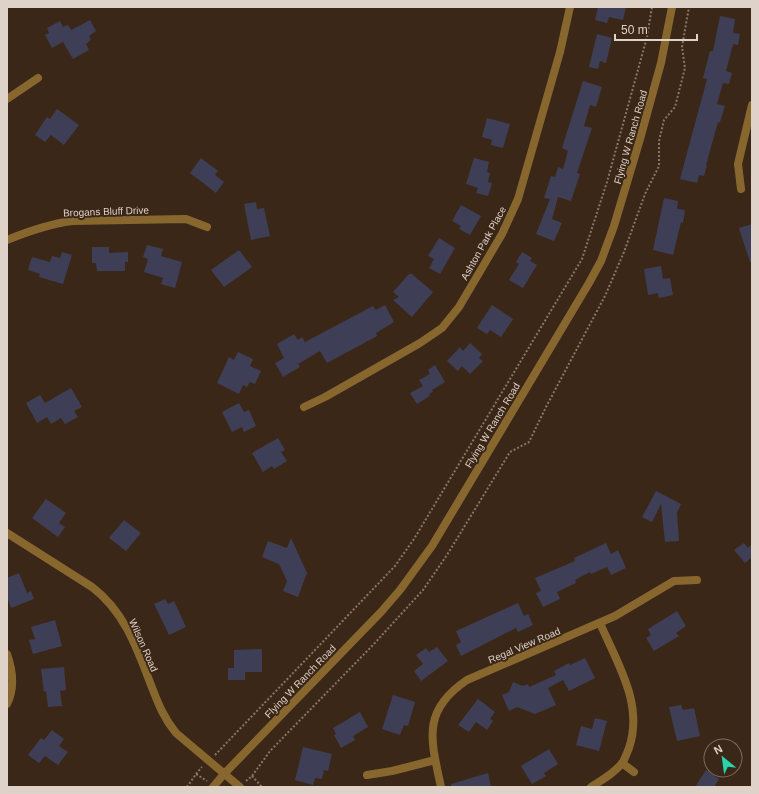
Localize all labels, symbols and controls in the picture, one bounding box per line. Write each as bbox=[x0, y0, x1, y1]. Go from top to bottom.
scale bar bbox=[615, 16, 697, 42]
text: 50 m bbox=[621, 23, 648, 37]
street label: Flying W Ranch Road bbox=[612, 89, 649, 185]
street label: Brogans Bluff Drive bbox=[63, 204, 150, 218]
street label: Ashton Park Place bbox=[459, 204, 508, 282]
street label: Flying W Ranch Road bbox=[463, 381, 522, 470]
street label: Wilson Road bbox=[127, 617, 160, 673]
street label: Regal View Road bbox=[487, 625, 562, 666]
street label: Flying W Ranch Road bbox=[263, 643, 338, 720]
north arrow bbox=[703, 738, 743, 778]
text: N bbox=[712, 742, 725, 756]

